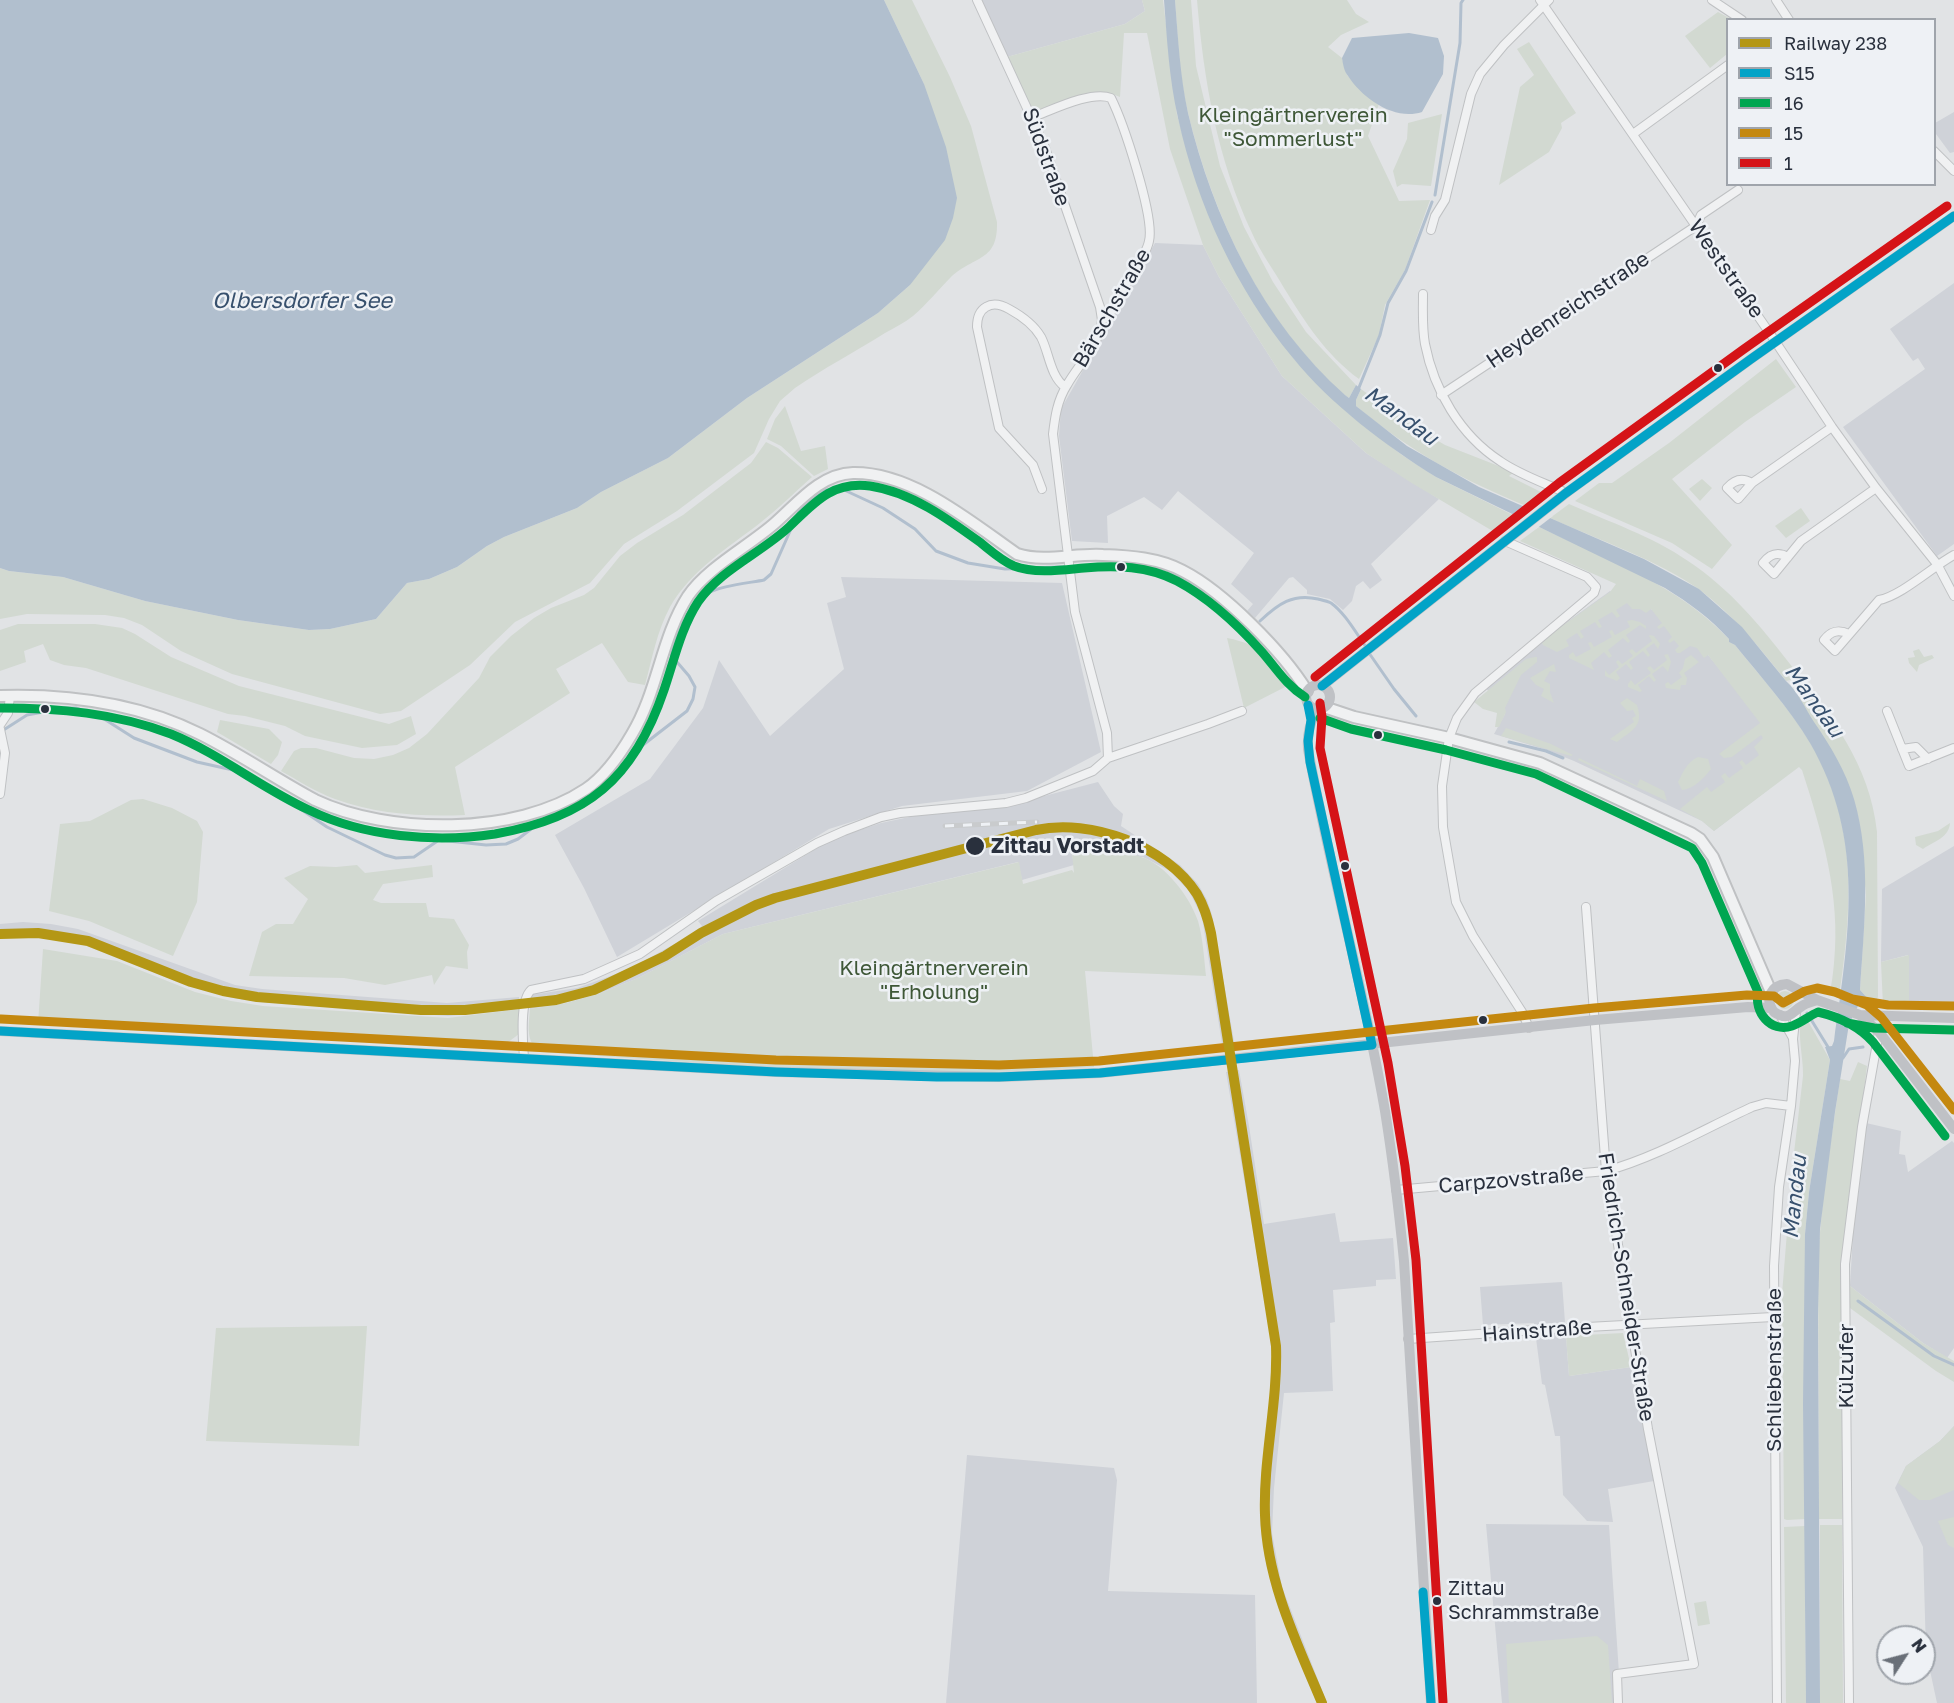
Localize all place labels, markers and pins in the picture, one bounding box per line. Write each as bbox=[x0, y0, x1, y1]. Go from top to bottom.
unlabelled marker bbox=[1712, 362, 1724, 374]
unlabelled marker bbox=[1115, 561, 1127, 573]
unlabelled marker bbox=[39, 703, 51, 715]
unlabelled marker bbox=[1372, 729, 1384, 741]
place label: Zittau Vorstadt bbox=[991, 833, 1145, 859]
marker: Zittau Vorstadt bbox=[964, 835, 986, 857]
unlabelled marker bbox=[1339, 860, 1351, 872]
unlabelled marker bbox=[1477, 1014, 1489, 1026]
place label: Zittau Schrammstraße bbox=[1448, 1577, 1599, 1624]
marker: Zittau Schrammstraße bbox=[1431, 1595, 1443, 1607]

